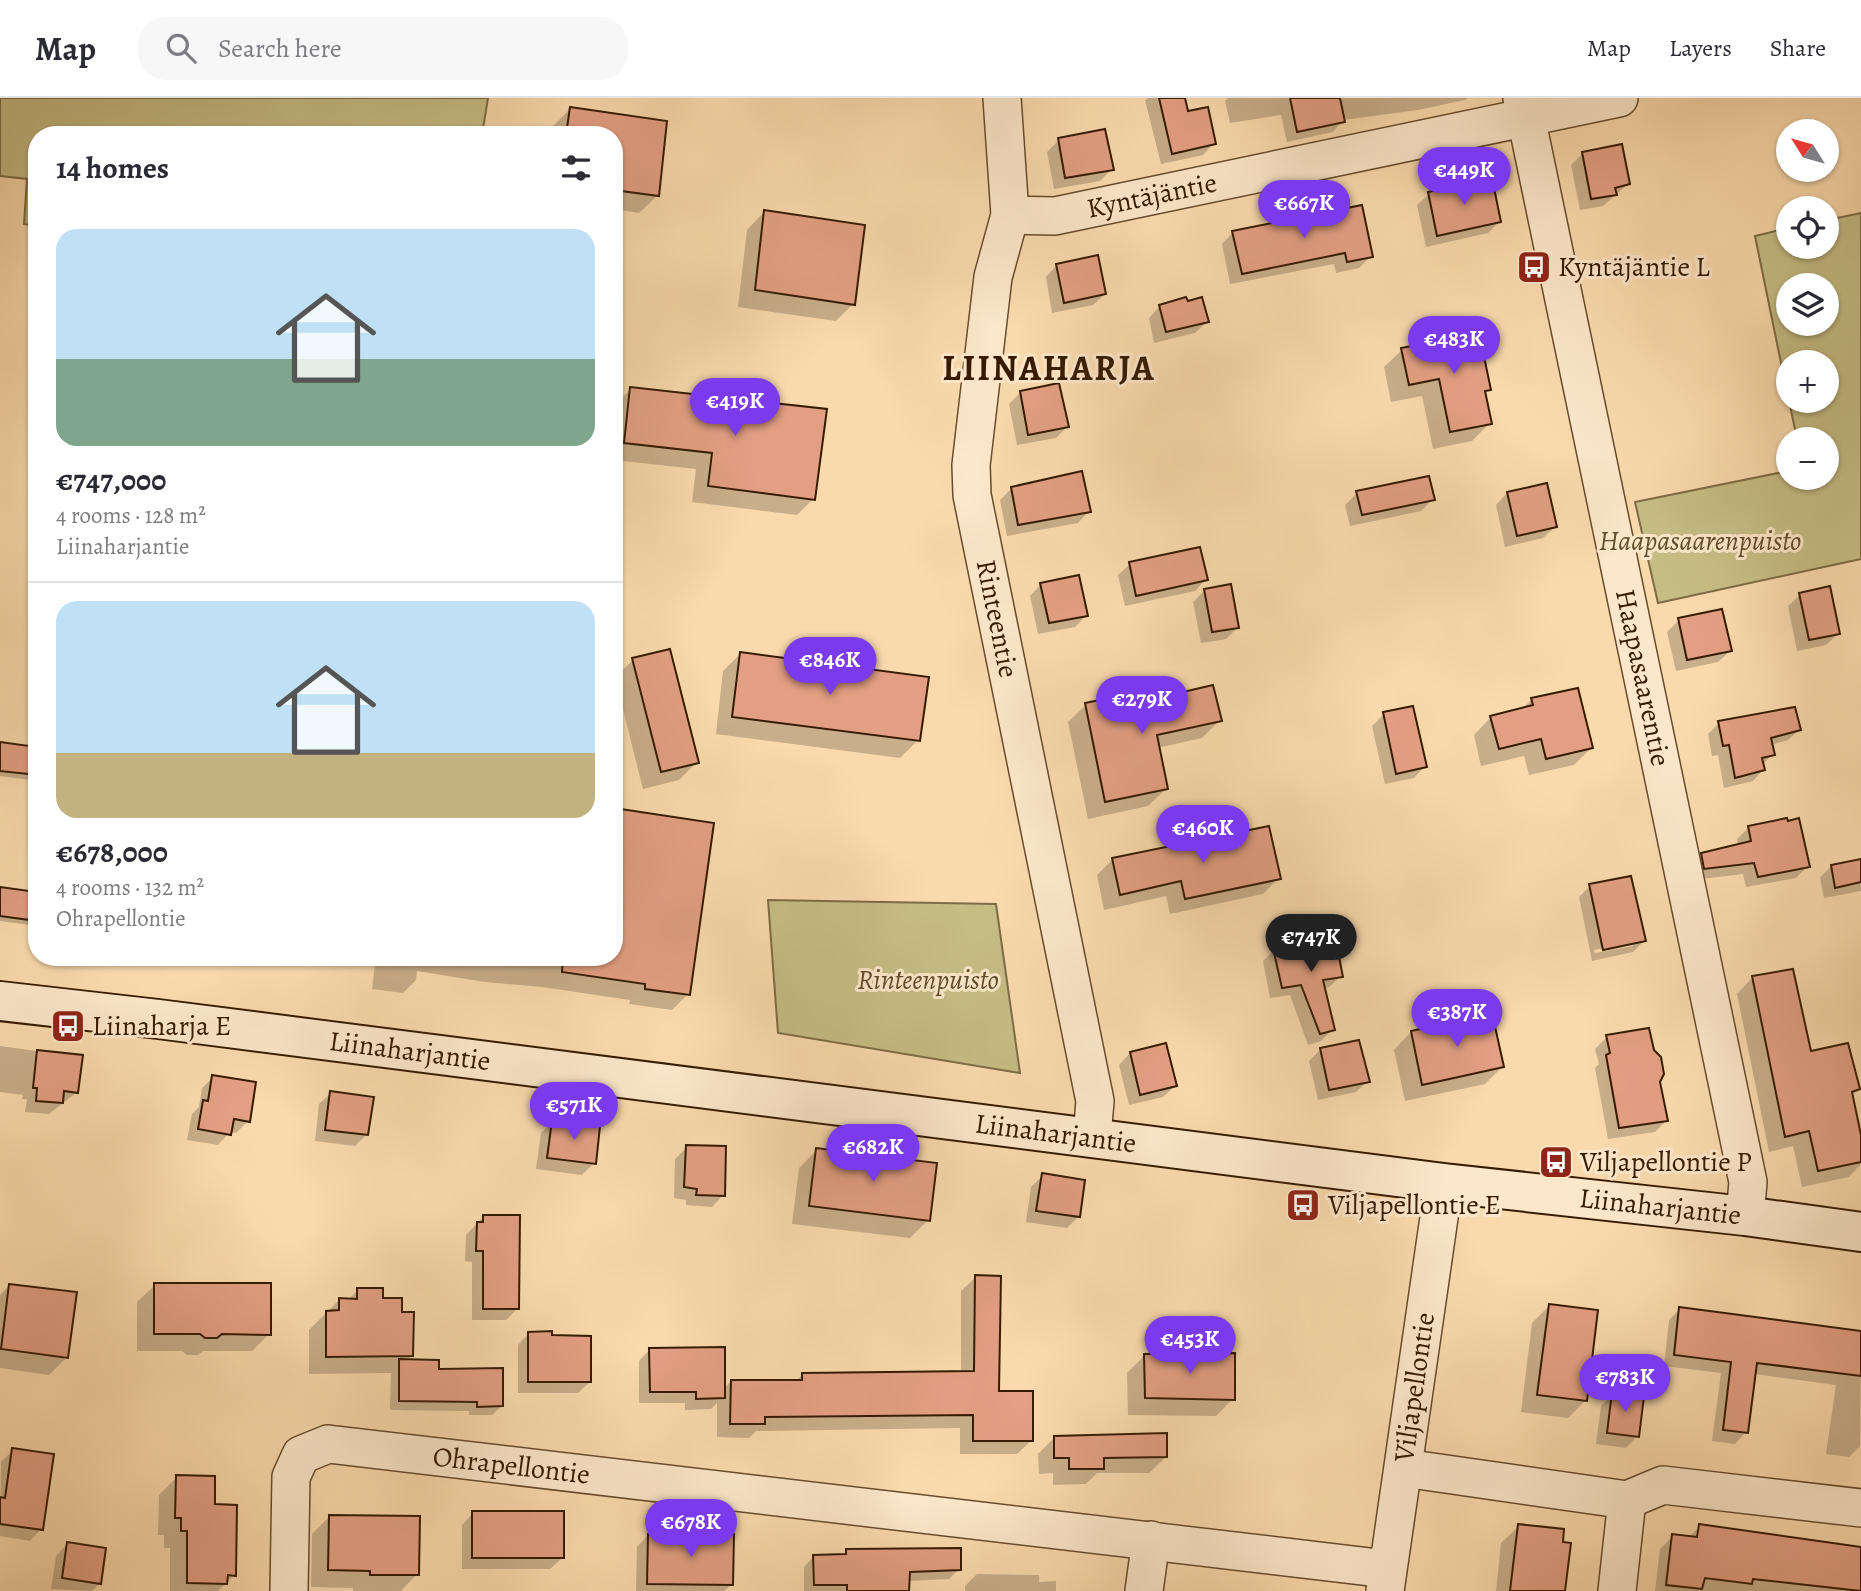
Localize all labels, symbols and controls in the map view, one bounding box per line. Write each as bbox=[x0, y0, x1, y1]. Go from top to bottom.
search box bbox=[138, 17, 628, 80]
text: Map bbox=[35, 26, 96, 71]
icon: search bbox=[162, 29, 200, 67]
text: Search here bbox=[218, 31, 342, 66]
text: Map bbox=[1587, 32, 1631, 64]
text: Layers bbox=[1669, 32, 1732, 64]
text: Share bbox=[1770, 32, 1826, 64]
north arrow bbox=[1776, 119, 1839, 182]
map controls bbox=[1776, 119, 1839, 490]
text: 14 homes bbox=[56, 148, 169, 188]
pin: €449K bbox=[1415, 148, 1513, 207]
icon: filters bbox=[557, 149, 595, 187]
text: €449K bbox=[1434, 154, 1494, 185]
street label: Kyntäjäntie bbox=[1083, 164, 1220, 228]
pin: €667K bbox=[1255, 180, 1353, 240]
text: €667K bbox=[1274, 187, 1334, 218]
button: locate bbox=[1776, 196, 1839, 259]
bus stop icon: Kyntäjäntie L bbox=[1515, 248, 1553, 286]
place label: Kyntäjäntie L bbox=[1558, 248, 1710, 286]
button: layers bbox=[1776, 273, 1839, 336]
icon: home bbox=[263, 275, 389, 401]
pin: €483K bbox=[1405, 316, 1503, 376]
text: €483K bbox=[1424, 323, 1484, 354]
district label: LIINAHARJA bbox=[942, 344, 1156, 392]
button: + bbox=[1776, 350, 1839, 413]
pin: €419K bbox=[686, 378, 784, 438]
text: €419K bbox=[706, 385, 764, 416]
button: − bbox=[1776, 427, 1839, 490]
text: €747,000 bbox=[56, 460, 166, 500]
text: 4 rooms · 128 m² bbox=[56, 500, 206, 531]
park label: Haapasaarenpuisto bbox=[1599, 522, 1801, 560]
text: Liinaharjantie bbox=[56, 531, 189, 562]
street label: Rinteentie bbox=[967, 556, 1028, 681]
street label: Haapasaarentie bbox=[1606, 586, 1680, 770]
pin: €846K bbox=[781, 638, 879, 697]
text: €846K bbox=[800, 644, 860, 675]
icon: home bbox=[263, 647, 389, 773]
pin: €279K bbox=[1093, 676, 1191, 736]
text: €279K bbox=[1112, 683, 1172, 714]
pin: €460K bbox=[1154, 806, 1252, 865]
text: €460K bbox=[1172, 812, 1234, 843]
text: €678,000 bbox=[56, 832, 168, 872]
text: 4 rooms · 132 m² bbox=[56, 872, 204, 903]
text: Ohrapellontie bbox=[56, 903, 186, 934]
pin: €747K bbox=[1262, 914, 1360, 974]
text: €747K bbox=[1282, 921, 1340, 952]
park label: Rinteenpuisto bbox=[857, 961, 999, 999]
pin: €387K bbox=[1408, 990, 1506, 1049]
text: €387K bbox=[1427, 996, 1487, 1027]
bus stop icon: Liinaharja E bbox=[49, 1007, 87, 1045]
place label: Liinaharja E bbox=[92, 1007, 231, 1045]
street label: Liinaharjantie bbox=[327, 1022, 493, 1080]
pin: €571K bbox=[525, 1082, 623, 1142]
text: €571K bbox=[546, 1089, 602, 1120]
street label: Liinaharjantie bbox=[973, 1104, 1139, 1163]
pin: €682K bbox=[824, 1124, 922, 1184]
text: €682K bbox=[842, 1131, 904, 1162]
bus stop icon: Viljapellontie P bbox=[1537, 1143, 1575, 1181]
place label: Viljapellontie P bbox=[1579, 1143, 1752, 1181]
street label: Liinaharjantie bbox=[1578, 1179, 1743, 1234]
bus stop icon: Viljapellontie E bbox=[1284, 1186, 1322, 1224]
place label: Viljapellontie E bbox=[1327, 1186, 1501, 1224]
street label: Viljapellontie bbox=[1385, 1310, 1444, 1465]
pin: €453K bbox=[1141, 1316, 1239, 1376]
text: €453K bbox=[1161, 1323, 1219, 1354]
pin: €783K bbox=[1576, 1354, 1674, 1414]
text: €783K bbox=[1595, 1361, 1655, 1392]
street label: Ohrapellontie bbox=[431, 1438, 592, 1494]
pin: €678K bbox=[642, 1500, 740, 1559]
text: €678K bbox=[661, 1506, 721, 1537]

